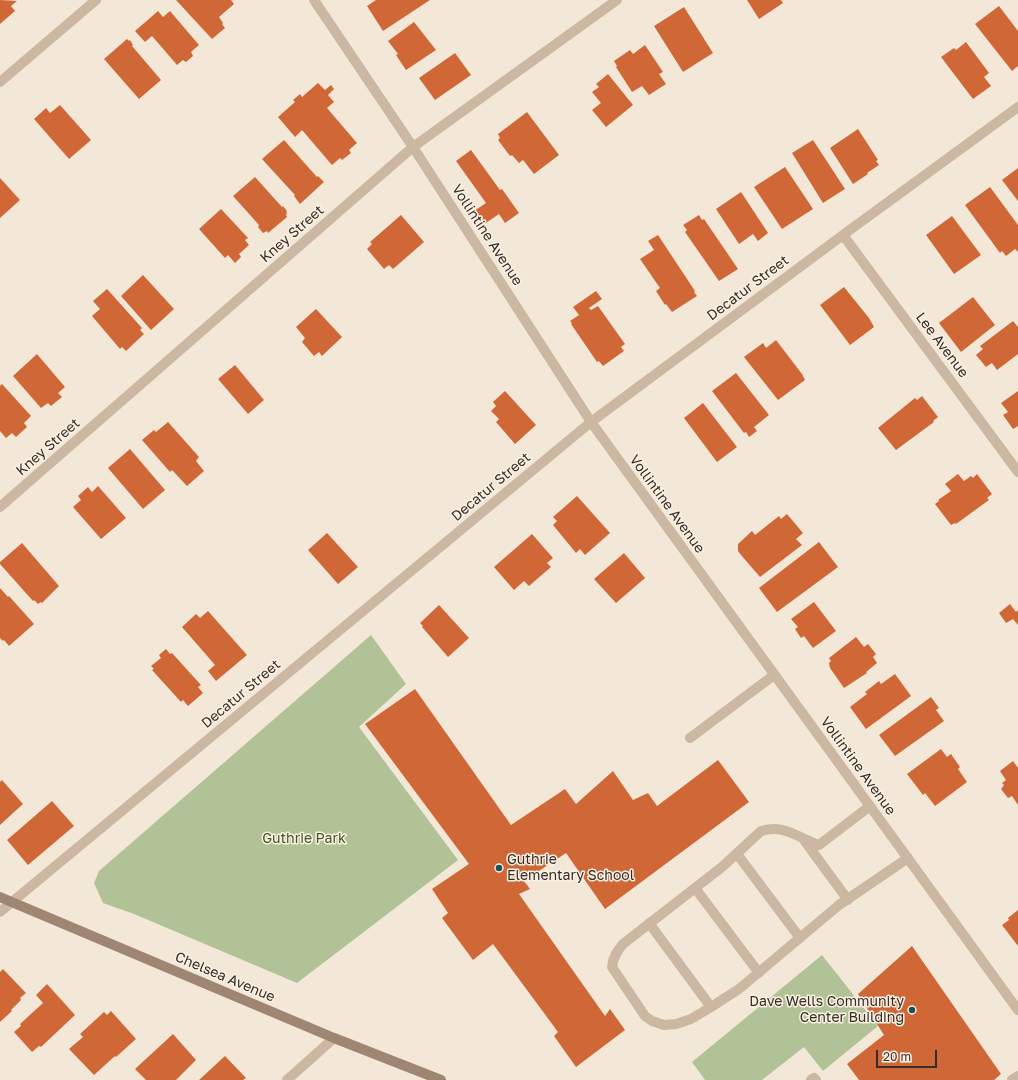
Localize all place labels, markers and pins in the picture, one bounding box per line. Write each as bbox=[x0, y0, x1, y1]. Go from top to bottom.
place label: Guthrie Elementary School bbox=[507, 852, 634, 884]
marker: Guthrie Elementary School bbox=[494, 863, 504, 873]
place label: Dave Wells Community Center Building bbox=[749, 994, 904, 1026]
marker: Dave Wells Community Center Building bbox=[907, 1005, 917, 1015]

